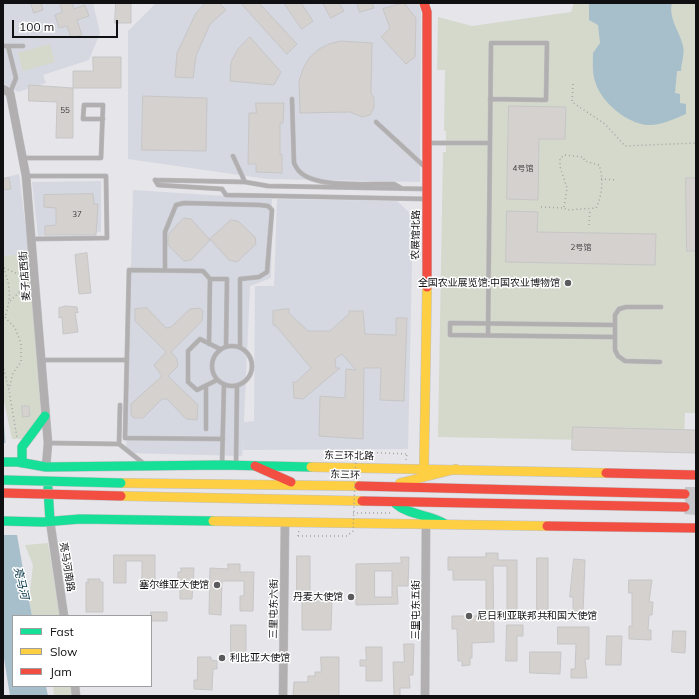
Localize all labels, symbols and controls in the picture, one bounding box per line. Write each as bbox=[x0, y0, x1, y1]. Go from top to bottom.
scale bar bbox=[14, 12, 120, 38]
text: 100 m bbox=[19, 19, 54, 34]
house number: 55 bbox=[60, 106, 70, 116]
house number: 4号馆 bbox=[513, 164, 533, 174]
house number: 37 bbox=[72, 210, 82, 220]
street label: 农展馆北路 bbox=[410, 210, 422, 260]
house number: 2号馆 bbox=[571, 243, 591, 253]
street label: 麦子店西街 bbox=[17, 251, 33, 301]
place label: 全国农业展览馆;中国农业博物馆 bbox=[418, 277, 560, 289]
marker: 全国农业展览馆;中国农业博物馆 bbox=[563, 278, 573, 288]
street label: 东三环北路 bbox=[324, 450, 374, 462]
street label: 东三环 bbox=[330, 468, 360, 482]
street label: 亮马河南路 bbox=[57, 541, 77, 593]
water label: 亮马河 bbox=[11, 565, 31, 601]
place label: 塞尔维亚大使馆 bbox=[139, 579, 209, 591]
street label: 三里屯东六街 bbox=[267, 579, 281, 639]
marker: 塞尔维亚大使馆 bbox=[212, 580, 222, 590]
street label: 三里屯东五街 bbox=[410, 580, 422, 640]
place label: 丹麦大使馆 bbox=[293, 591, 343, 603]
marker: 丹麦大使馆 bbox=[346, 592, 356, 602]
place label: 尼日利亚联邦共和国大使馆 bbox=[477, 610, 597, 622]
marker: 尼日利亚联邦共和国大使馆 bbox=[464, 611, 474, 621]
legend bbox=[12, 615, 152, 687]
text: Fast bbox=[50, 624, 74, 639]
text: Slow bbox=[50, 644, 78, 659]
place label: 利比亚大使馆 bbox=[230, 652, 290, 664]
marker: 利比亚大使馆 bbox=[217, 653, 227, 663]
text: Jam bbox=[50, 664, 72, 679]

